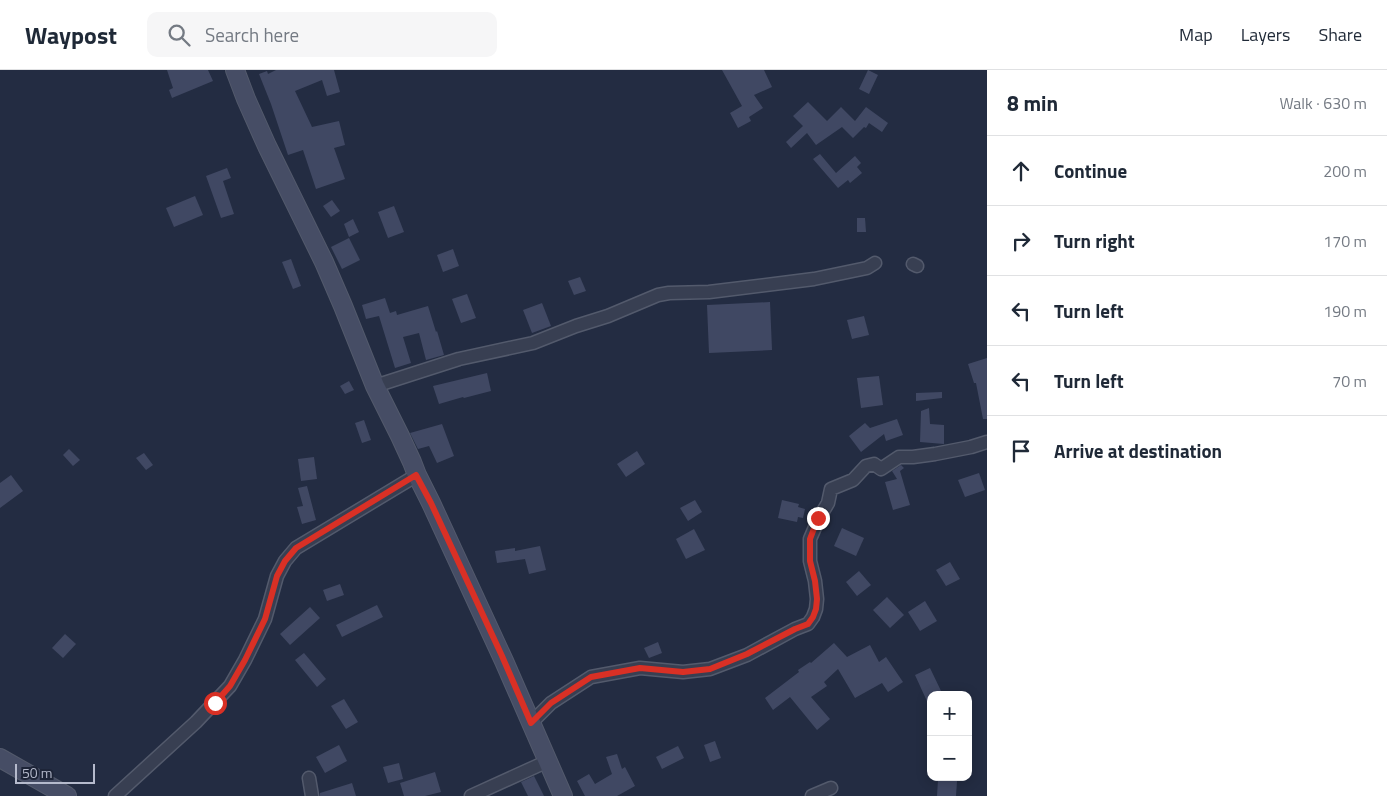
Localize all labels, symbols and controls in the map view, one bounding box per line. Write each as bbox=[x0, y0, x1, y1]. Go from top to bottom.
search box bbox=[147, 12, 497, 57]
text: Waypost bbox=[25, 17, 117, 53]
text: Search here bbox=[205, 20, 299, 49]
icon: search bbox=[165, 21, 193, 49]
text: Map bbox=[1179, 21, 1213, 48]
text: Layers bbox=[1241, 21, 1290, 48]
text: Share bbox=[1318, 21, 1362, 48]
text: 8 min bbox=[1007, 87, 1058, 119]
text: Walk · 630 m bbox=[1279, 91, 1367, 115]
text: Continue bbox=[1054, 156, 1127, 185]
icon: ahead bbox=[1007, 157, 1035, 185]
text: 200 m bbox=[1323, 159, 1367, 183]
text: Turn right bbox=[1054, 226, 1135, 255]
icon: right bbox=[1007, 227, 1035, 255]
text: 170 m bbox=[1323, 229, 1367, 253]
text: Turn left bbox=[1054, 296, 1124, 325]
icon: left bbox=[1007, 297, 1035, 325]
text: 190 m bbox=[1323, 299, 1367, 323]
text: Turn left bbox=[1054, 366, 1124, 395]
icon: left bbox=[1007, 367, 1035, 395]
text: 70 m bbox=[1332, 369, 1367, 393]
text: Arrive at destination bbox=[1054, 436, 1222, 465]
icon: arrive bbox=[1007, 437, 1035, 465]
route end bbox=[807, 507, 830, 530]
map controls bbox=[927, 691, 972, 781]
button: + bbox=[927, 691, 972, 736]
route start bbox=[204, 692, 227, 715]
button: − bbox=[927, 736, 972, 781]
scale bar bbox=[15, 761, 95, 784]
text: 50 m bbox=[22, 762, 52, 783]

